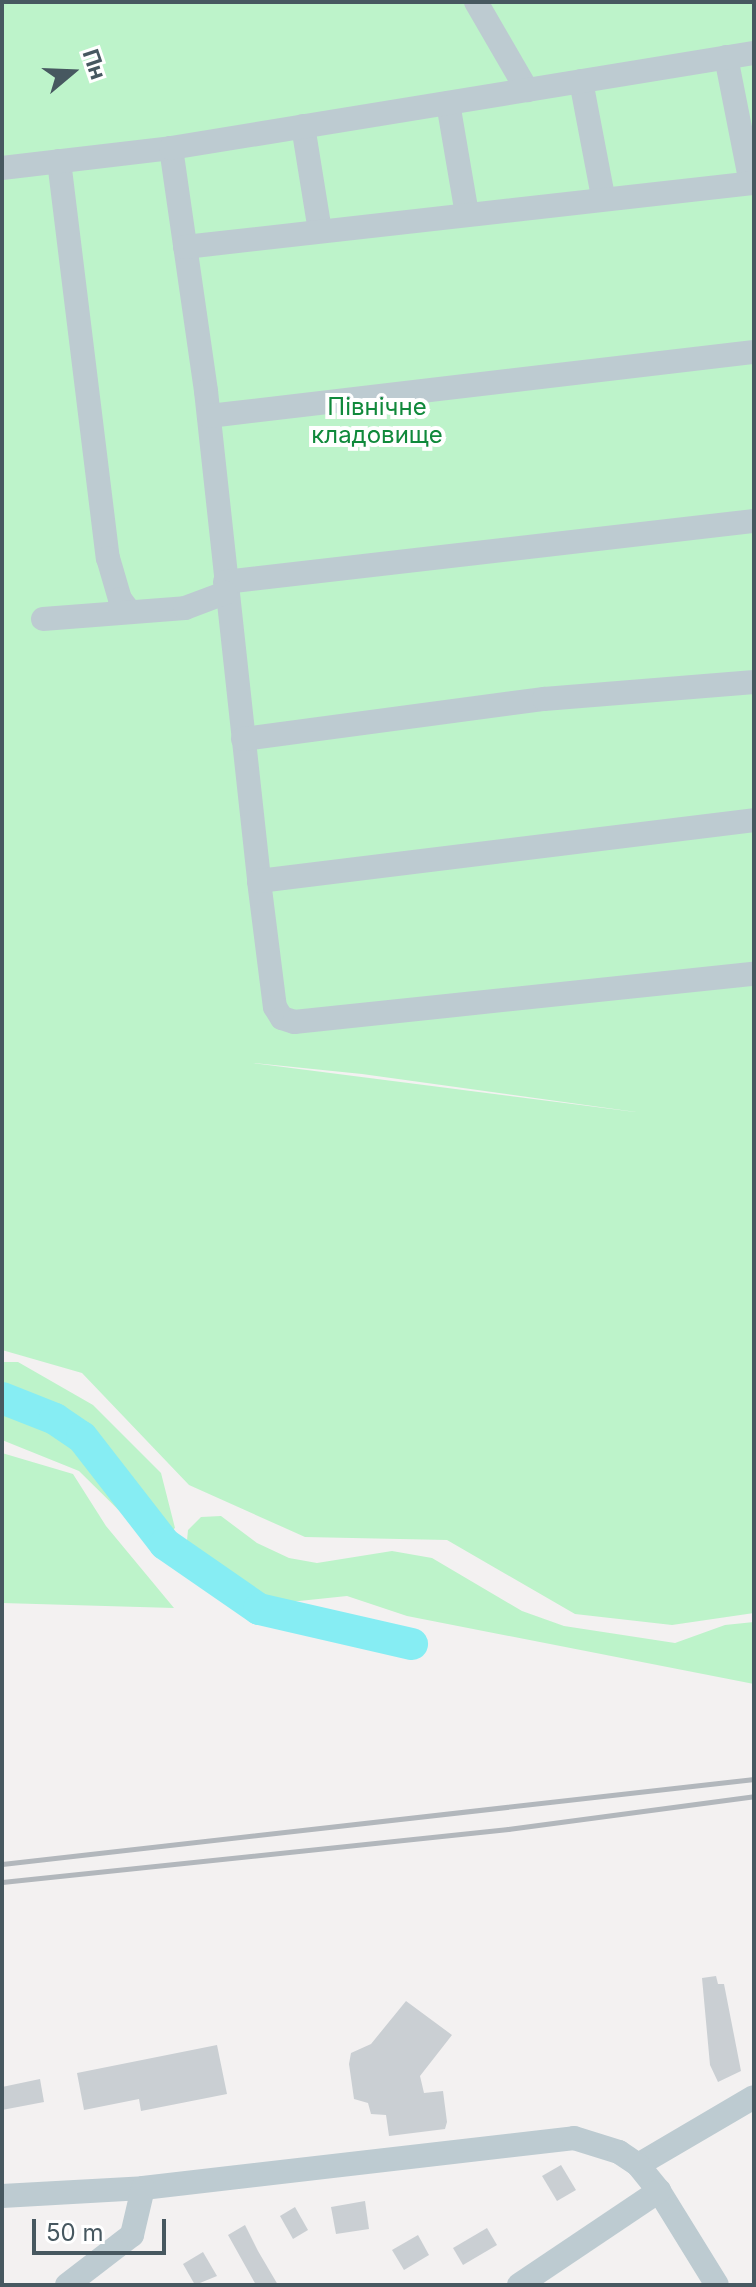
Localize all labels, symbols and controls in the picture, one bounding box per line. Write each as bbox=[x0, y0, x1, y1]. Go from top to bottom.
north arrow bbox=[32, 32, 112, 112]
text: Пн bbox=[77, 46, 112, 83]
park label: Північне кладовище bbox=[311, 393, 443, 449]
scale bar bbox=[36, 2203, 170, 2253]
text: 50 m bbox=[46, 2218, 104, 2247]

